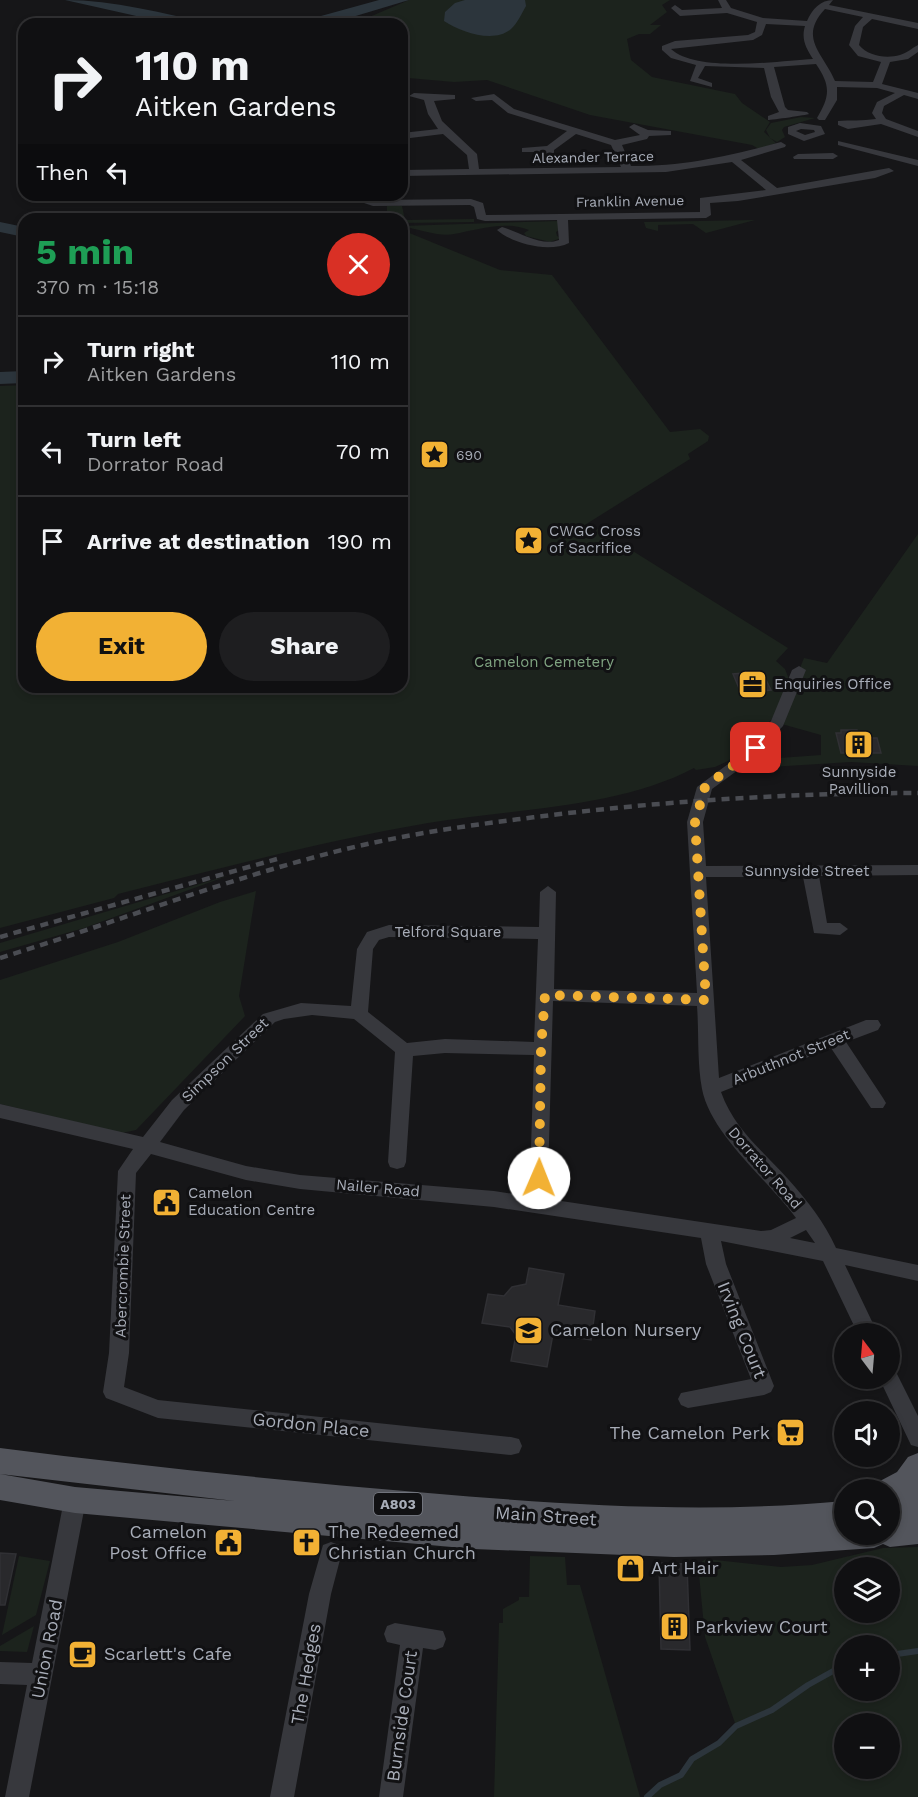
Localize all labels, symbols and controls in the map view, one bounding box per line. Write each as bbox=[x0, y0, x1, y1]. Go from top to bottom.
text: 110 m bbox=[135, 41, 250, 90]
icon: right bbox=[36, 42, 114, 120]
text: Aitken Gardens bbox=[135, 91, 337, 123]
street label: Alexander Terrace bbox=[532, 148, 654, 166]
icon: left bbox=[101, 156, 134, 189]
text: Then bbox=[36, 160, 89, 185]
street label: Franklin Avenue bbox=[576, 192, 684, 210]
text: 5 min bbox=[36, 231, 134, 273]
button: close bbox=[327, 233, 390, 296]
text: 370 m · 15:18 bbox=[36, 275, 159, 299]
text: Turn right bbox=[87, 337, 194, 362]
icon: right bbox=[36, 345, 69, 378]
text: 110 m bbox=[331, 349, 390, 374]
text: Aitken Gardens bbox=[87, 362, 236, 386]
text: Turn left bbox=[87, 427, 181, 452]
icon: left bbox=[36, 435, 69, 468]
text: 70 m bbox=[336, 439, 390, 464]
place icon: 690 bbox=[419, 439, 451, 471]
place label: 690 bbox=[456, 447, 482, 463]
text: Dorrator Road bbox=[87, 452, 224, 476]
place label: CWGC Cross of Sacrifice bbox=[549, 522, 641, 557]
place icon: CWGC Cross of Sacrifice bbox=[512, 524, 544, 556]
icon: arrive bbox=[36, 525, 69, 558]
text: Arrive at destination bbox=[87, 529, 310, 554]
text: 190 m bbox=[328, 529, 392, 554]
button: Exit bbox=[36, 612, 207, 681]
button: Share bbox=[219, 612, 390, 681]
park label: Camelon Cemetery bbox=[474, 653, 614, 671]
office icon: Enquiries Office bbox=[737, 668, 769, 700]
place label: Enquiries Office bbox=[774, 675, 891, 693]
pin bbox=[730, 722, 781, 773]
building icon: Sunnyside Pavillion bbox=[843, 729, 875, 761]
icon: arrive bbox=[739, 731, 772, 764]
place label: Sunnyside Pavillion bbox=[822, 763, 896, 798]
street label: Sunnyside Street bbox=[745, 862, 870, 880]
street label: Telford Square bbox=[394, 923, 502, 941]
street label: Simpson Street bbox=[178, 1014, 273, 1106]
street label: Arbuthnot Street bbox=[730, 1025, 853, 1089]
street label: Dorrator Road bbox=[724, 1123, 806, 1213]
position arrow bbox=[507, 1146, 571, 1210]
street label: Nailer Road bbox=[335, 1175, 421, 1201]
place label: Camelon Education Centre bbox=[188, 1184, 315, 1219]
public building icon: Camelon Education Centre bbox=[151, 1186, 183, 1218]
street label: Abercrombie Street bbox=[111, 1193, 135, 1338]
street label: Irving Court bbox=[714, 1279, 772, 1382]
school or university icon: Camelon Nursery bbox=[513, 1314, 545, 1346]
place label: Camelon Nursery bbox=[550, 1319, 702, 1340]
north arrow bbox=[834, 1323, 900, 1389]
map controls bbox=[834, 1323, 900, 1779]
button: sound bbox=[834, 1401, 900, 1467]
street label: Gordon Place bbox=[252, 1408, 371, 1441]
supermarket icon: The Camelon Perk bbox=[775, 1417, 807, 1449]
place label: The Camelon Perk bbox=[609, 1422, 770, 1443]
button: search bbox=[834, 1479, 900, 1545]
road number: A803 bbox=[374, 1493, 422, 1515]
street label: Main Street bbox=[495, 1501, 598, 1530]
place label: Camelon Post Office bbox=[109, 1521, 207, 1563]
place label: The Redeemed Christian Church bbox=[328, 1521, 476, 1563]
public building icon: Camelon Post Office bbox=[212, 1526, 244, 1558]
church icon: The Redeemed Christian Church bbox=[291, 1526, 323, 1558]
shop icon: Art Hair bbox=[614, 1552, 646, 1584]
place label: Art Hair bbox=[651, 1557, 719, 1578]
button: layers bbox=[834, 1557, 900, 1623]
street label: Union Road bbox=[27, 1598, 66, 1700]
building icon: Parkview Court bbox=[658, 1611, 690, 1643]
place label: Parkview Court bbox=[695, 1616, 828, 1637]
street label: The Hedges bbox=[286, 1622, 325, 1726]
button: + bbox=[834, 1635, 900, 1701]
cafe icon: Scarlett's Cafe bbox=[67, 1638, 99, 1670]
place label: Scarlett's Cafe bbox=[104, 1643, 232, 1664]
street label: Burnside Court bbox=[382, 1649, 421, 1783]
button: − bbox=[834, 1713, 900, 1779]

